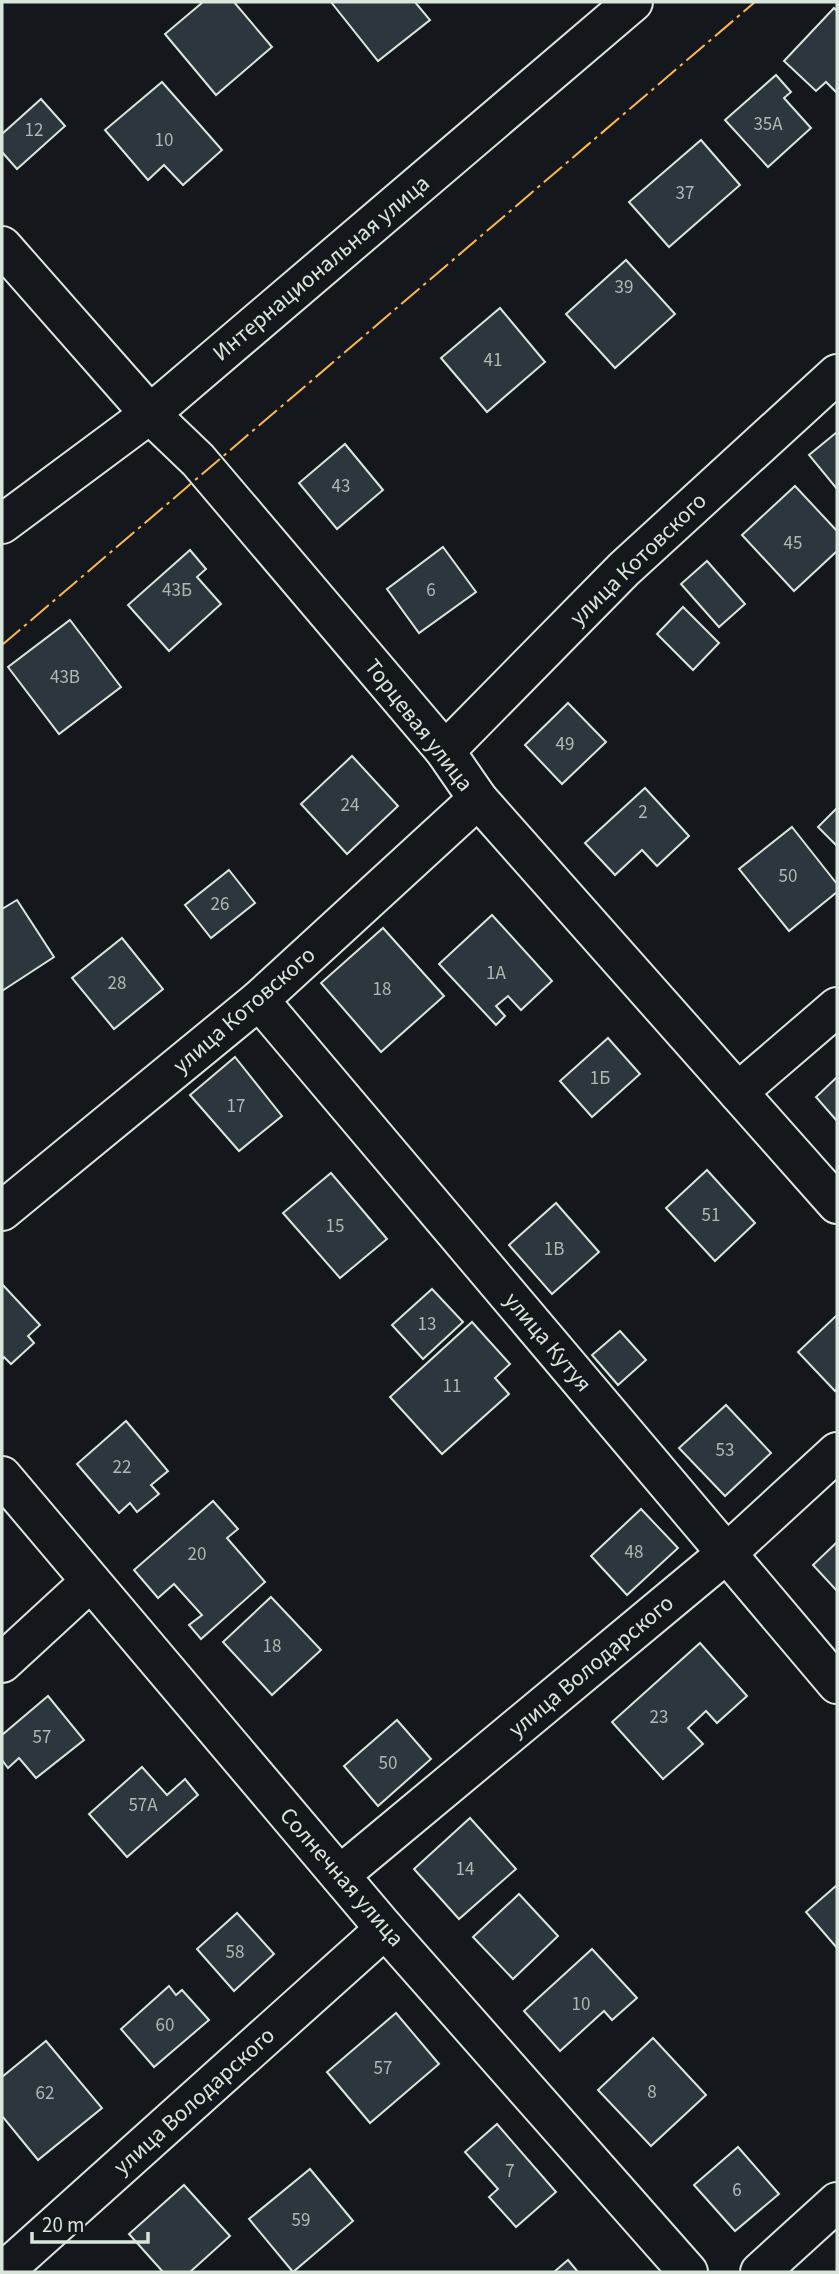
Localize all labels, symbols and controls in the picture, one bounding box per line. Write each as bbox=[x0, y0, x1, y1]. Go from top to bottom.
house number: 35А bbox=[753, 111, 783, 138]
house number: 12 bbox=[25, 117, 43, 144]
house number: 10 bbox=[155, 127, 173, 154]
street label: Интернациональная улица bbox=[205, 167, 437, 369]
house number: 37 bbox=[676, 180, 694, 207]
house number: 39 bbox=[615, 274, 633, 301]
house number: 41 bbox=[484, 347, 502, 374]
house number: 43 bbox=[332, 473, 350, 500]
street label: улица Котовского bbox=[562, 485, 714, 633]
house number: 45 bbox=[784, 530, 802, 557]
house number: 43Б bbox=[162, 577, 192, 604]
house number: 6 bbox=[426, 577, 436, 604]
street label: Торцевая улица bbox=[357, 652, 481, 798]
house number: 43В bbox=[50, 664, 80, 691]
house number: 49 bbox=[556, 731, 574, 758]
house number: 24 bbox=[341, 792, 359, 819]
house number: 2 bbox=[638, 799, 648, 826]
house number: 50 bbox=[779, 863, 797, 890]
house number: 26 bbox=[211, 891, 229, 918]
street label: улица Котовского bbox=[165, 939, 323, 1081]
house number: 1А bbox=[486, 960, 507, 987]
house number: 28 bbox=[108, 970, 126, 997]
house number: 18 bbox=[373, 976, 391, 1003]
house number: 1Б bbox=[590, 1065, 610, 1092]
house number: 17 bbox=[227, 1093, 245, 1120]
house number: 51 bbox=[702, 1202, 720, 1229]
house number: 15 bbox=[326, 1213, 344, 1240]
house number: 1В bbox=[544, 1236, 564, 1263]
street label: улица Кутуя bbox=[496, 1285, 600, 1399]
house number: 13 bbox=[418, 1311, 436, 1338]
house number: 11 bbox=[443, 1373, 461, 1400]
house number: 53 bbox=[716, 1437, 734, 1464]
house number: 22 bbox=[113, 1454, 131, 1481]
house number: 48 bbox=[625, 1539, 643, 1566]
house number: 20 bbox=[188, 1541, 206, 1568]
street label: улица Володарского bbox=[501, 1587, 681, 1745]
house number: 18 bbox=[263, 1633, 281, 1660]
house number: 23 bbox=[650, 1704, 668, 1731]
house number: 57 bbox=[33, 1724, 51, 1751]
house number: 50 bbox=[379, 1750, 397, 1777]
house number: 57А bbox=[128, 1792, 158, 1819]
street label: Солнечная улица bbox=[272, 1800, 412, 1954]
house number: 14 bbox=[456, 1856, 474, 1883]
house number: 58 bbox=[226, 1939, 244, 1966]
house number: 10 bbox=[572, 1991, 590, 2018]
house number: 60 bbox=[156, 2012, 174, 2039]
street label: улица Володарского bbox=[106, 2019, 282, 2183]
house number: 57 bbox=[374, 2055, 392, 2082]
house number: 8 bbox=[647, 2079, 657, 2106]
house number: 62 bbox=[36, 2080, 54, 2107]
house number: 7 bbox=[505, 2158, 515, 2185]
house number: 6 bbox=[732, 2177, 742, 2204]
scale bar bbox=[32, 2200, 147, 2244]
house number: 59 bbox=[292, 2207, 310, 2234]
text: 20 m bbox=[42, 2210, 84, 2240]

